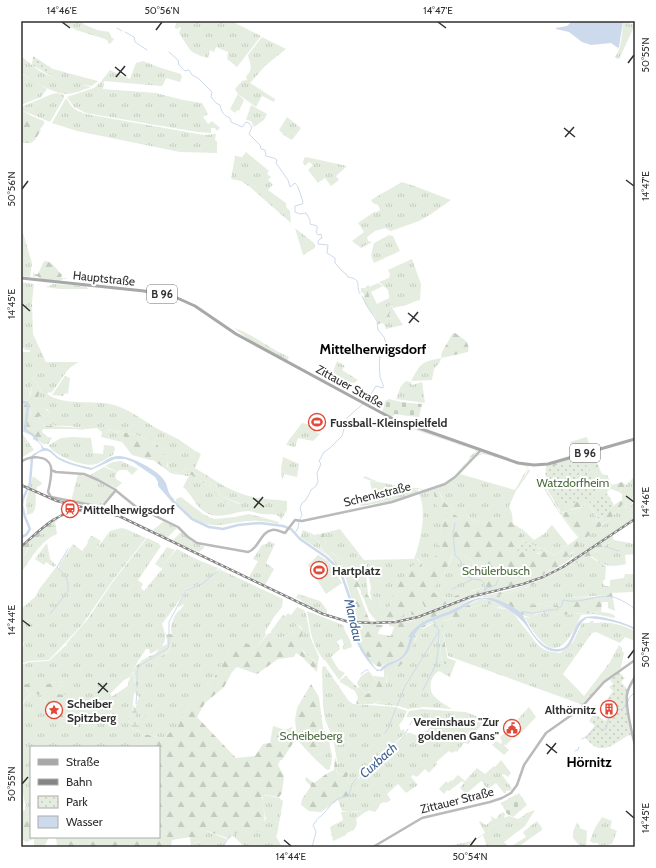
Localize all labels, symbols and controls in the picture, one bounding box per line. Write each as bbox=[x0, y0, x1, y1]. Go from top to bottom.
text: 14°46'E bbox=[47, 4, 78, 17]
text: 50°56'N bbox=[144, 4, 180, 17]
text: 14°47'E bbox=[423, 4, 453, 17]
text: 50°55'N bbox=[639, 38, 652, 72]
text: 50°56'N bbox=[5, 171, 18, 207]
text: 14°47'E bbox=[639, 171, 652, 201]
street label: Hauptstraße bbox=[72, 267, 136, 289]
road number: B 96 bbox=[147, 285, 177, 303]
text: 14°45'E bbox=[5, 289, 18, 319]
district label: Mittelherwigsdorf bbox=[320, 340, 427, 358]
street label: Zittauer Straße bbox=[313, 361, 387, 411]
sports icon: Fussball-Kleinspielfeld bbox=[307, 412, 327, 432]
place label: Fussball-Kleinspielfeld bbox=[330, 415, 448, 430]
road number: B 96 bbox=[570, 444, 600, 462]
park label: Watzdorfheim bbox=[537, 475, 609, 490]
street label: Schenkstraße bbox=[342, 478, 412, 510]
text: 14°46'E bbox=[639, 486, 652, 517]
station icon: Mittelherwigsdorf bbox=[60, 499, 80, 519]
place label: Mittelherwigsdorf bbox=[83, 502, 175, 517]
sports icon: Hartplatz bbox=[309, 560, 329, 580]
place label: Hartplatz bbox=[332, 563, 381, 578]
park label: Schülerbusch bbox=[462, 563, 530, 578]
water label: Mandau bbox=[341, 596, 367, 644]
text: 14°44'E bbox=[5, 604, 18, 635]
text: 50°54'N bbox=[639, 632, 652, 668]
place label: Scheiber Spitzberg bbox=[67, 696, 116, 725]
building icon: Althörnitz bbox=[599, 699, 619, 719]
place icon: Scheiber Spitzberg bbox=[44, 700, 64, 720]
place label: Althörnitz bbox=[545, 702, 596, 717]
place label: Vereinshaus "Zur goldenen Gans" bbox=[413, 714, 499, 743]
public building icon: Vereinshaus "Zur goldenen Gans" bbox=[502, 718, 522, 738]
park label: Scheibeberg bbox=[280, 728, 343, 743]
water label: Cuxbach bbox=[356, 739, 400, 781]
legend bbox=[30, 746, 160, 838]
district label: Hörnitz bbox=[566, 753, 612, 771]
text: Straße bbox=[66, 754, 99, 769]
text: 50°55'N bbox=[5, 767, 18, 801]
text: Bahn bbox=[66, 774, 92, 789]
street label: Zittauer Straße bbox=[419, 784, 495, 816]
text: Park bbox=[66, 794, 88, 809]
text: 14°45'E bbox=[639, 803, 652, 833]
text: Wasser bbox=[66, 814, 103, 829]
text: 14°44'E bbox=[276, 850, 307, 863]
text: 50°54'N bbox=[452, 850, 488, 863]

